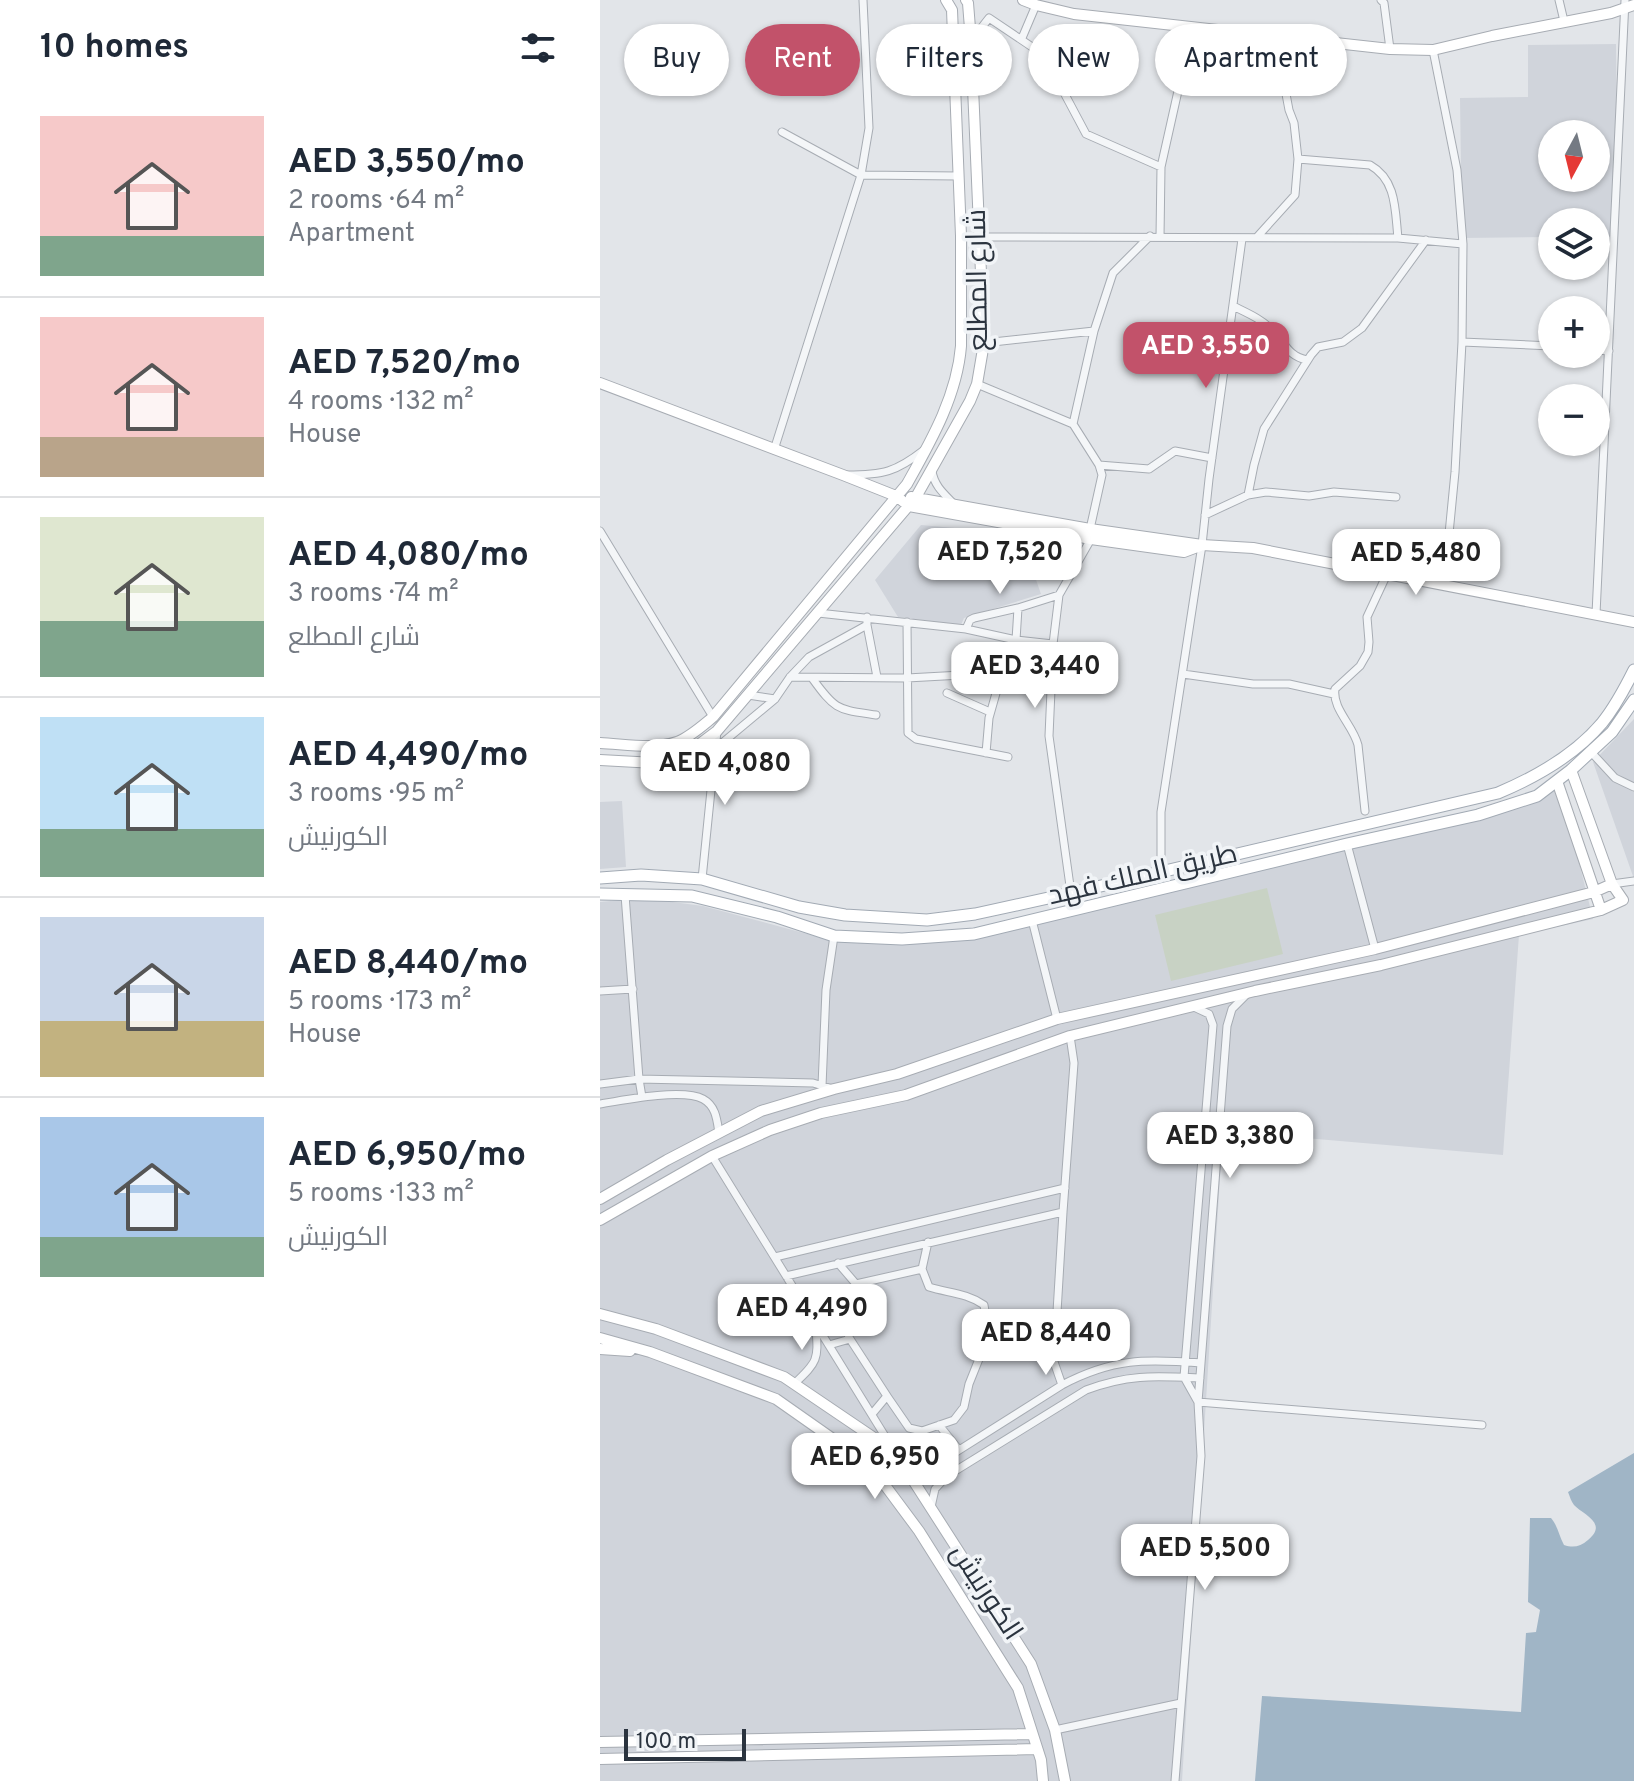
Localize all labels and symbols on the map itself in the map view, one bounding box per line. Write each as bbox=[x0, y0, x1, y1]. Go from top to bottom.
north arrow bbox=[1538, 120, 1610, 192]
street label: شارع المطلع bbox=[960, 209, 998, 351]
pin: AED 3,550 bbox=[1114, 322, 1298, 390]
pin: AED 7,520 bbox=[908, 528, 1092, 596]
pin: AED 5,480 bbox=[1324, 529, 1508, 597]
pin: AED 3,440 bbox=[943, 642, 1127, 710]
pin: AED 4,080 bbox=[633, 739, 817, 807]
street label: طريق الملك فهد bbox=[1045, 837, 1241, 915]
pin: AED 3,380 bbox=[1138, 1112, 1322, 1180]
pin: AED 4,490 bbox=[710, 1284, 894, 1352]
pin: AED 8,440 bbox=[954, 1309, 1138, 1377]
pin: AED 6,950 bbox=[783, 1433, 967, 1501]
pin: AED 5,500 bbox=[1113, 1524, 1297, 1592]
street label: الكورنيش bbox=[941, 1538, 1029, 1648]
scale bar bbox=[624, 1725, 746, 1761]

